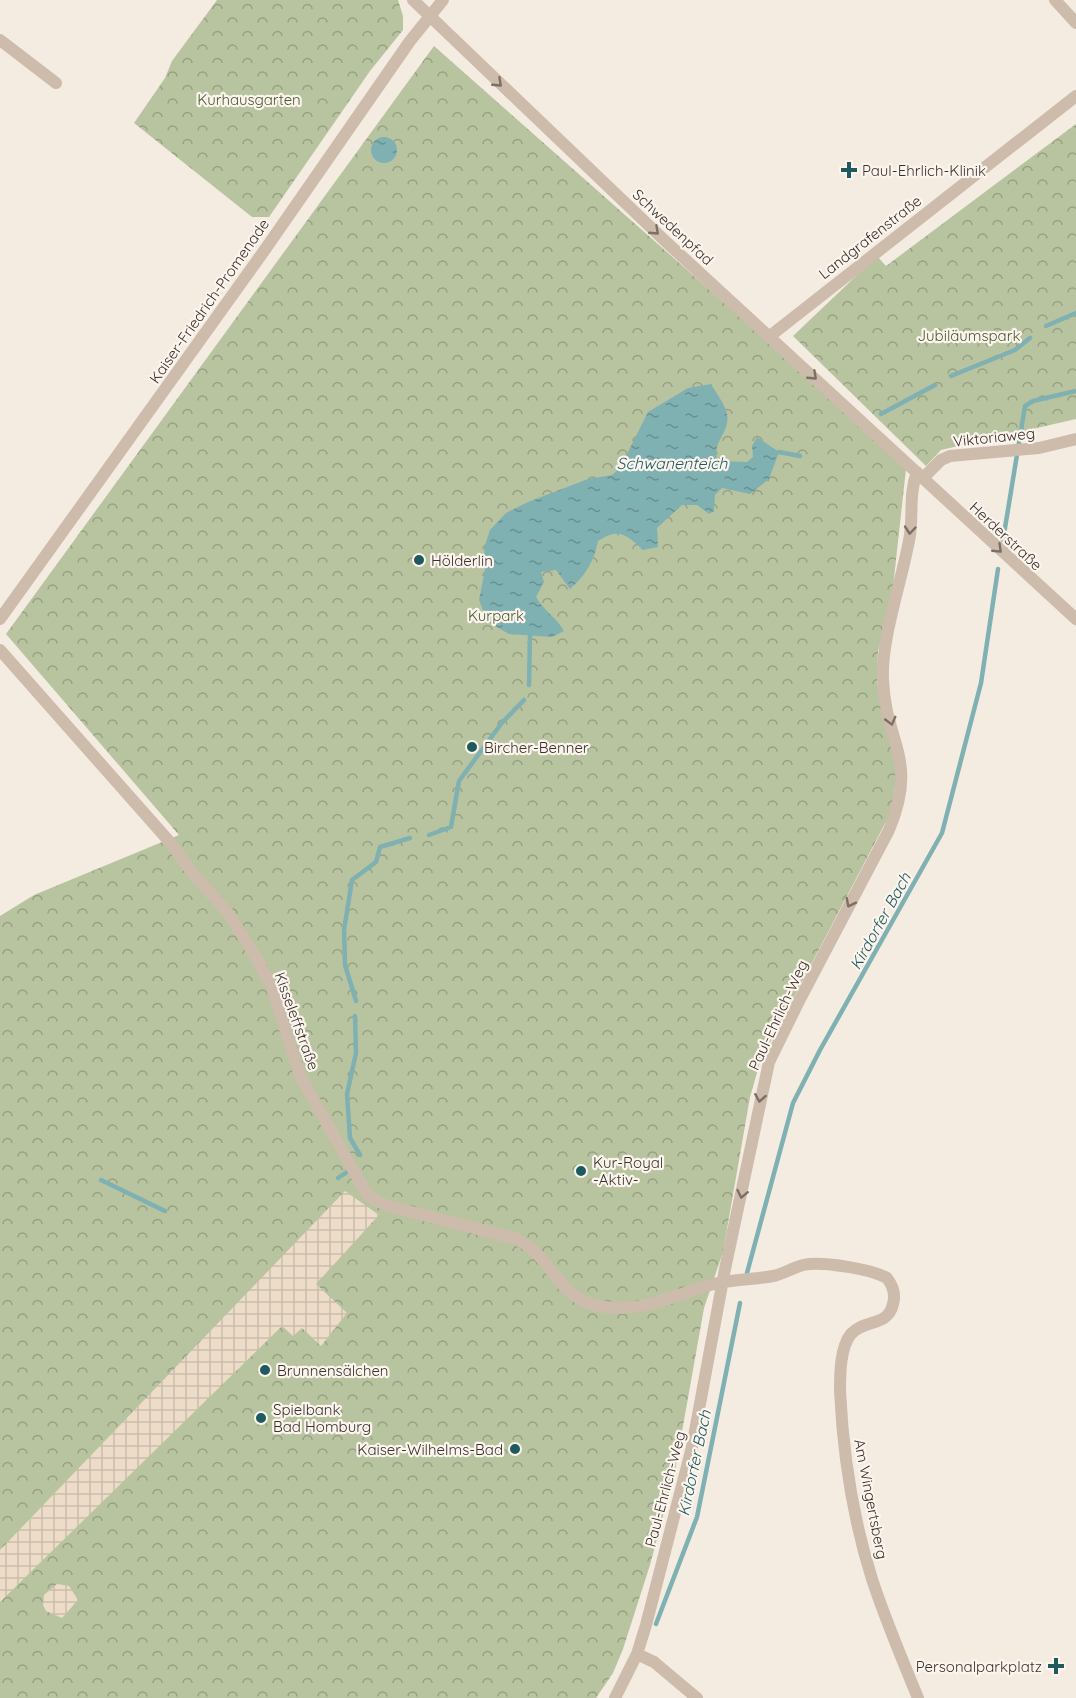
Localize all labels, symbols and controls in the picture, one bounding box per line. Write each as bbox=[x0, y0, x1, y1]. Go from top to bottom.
one-way arrow bbox=[492, 76, 502, 87]
park label: Kurhausgarten bbox=[197, 90, 301, 109]
marker: Paul-Ehrlich-Klinik bbox=[840, 161, 858, 179]
place label: Paul-Ehrlich-Klinik bbox=[862, 161, 986, 180]
street label: Schwedenpfad bbox=[629, 185, 717, 269]
street label: Landgrafenstraße bbox=[815, 191, 925, 283]
street label: Kaiser-Friedrich-Promenade bbox=[145, 215, 273, 387]
one-way arrow bbox=[648, 224, 659, 235]
park label: Jubiläumspark bbox=[917, 326, 1021, 345]
one-way arrow bbox=[806, 368, 817, 379]
street label: Viktoriaweg bbox=[952, 423, 1036, 451]
water label: Schwanenteich bbox=[617, 453, 728, 473]
street label: Herderstraße bbox=[966, 498, 1046, 574]
one-way arrow bbox=[904, 525, 917, 534]
one-way arrow bbox=[991, 542, 1002, 553]
place label: Hölderlin bbox=[431, 551, 493, 570]
marker: Hölderlin bbox=[412, 553, 426, 567]
park label: Kurpark bbox=[468, 606, 524, 625]
one-way arrow bbox=[883, 716, 896, 726]
place label: Bircher-Benner bbox=[484, 738, 589, 757]
marker: Bircher-Benner bbox=[465, 740, 479, 754]
water label: Kirdorfer Bach bbox=[845, 868, 915, 973]
one-way arrow bbox=[846, 896, 857, 907]
street label: Paul-Ehrlich-Weg bbox=[744, 957, 812, 1073]
street label: Kisseleffstraße bbox=[270, 969, 324, 1073]
one-way arrow bbox=[755, 1093, 767, 1103]
place label: Kur-Royal -Aktiv- bbox=[593, 1153, 663, 1189]
marker: Kur-Royal -Aktiv- bbox=[574, 1164, 588, 1178]
one-way arrow bbox=[736, 1189, 749, 1199]
place label: Brunnensälchen bbox=[277, 1361, 389, 1380]
marker: Brunnensälchen bbox=[258, 1363, 272, 1377]
place label: Spielbank Bad Homburg bbox=[273, 1400, 371, 1436]
water label: Kirdorfer Bach bbox=[673, 1407, 715, 1518]
marker: Spielbank Bad Homburg bbox=[254, 1411, 268, 1425]
street label: Paul-Ehrlich-Weg bbox=[640, 1429, 690, 1549]
street label: Am Wingertsberg bbox=[850, 1437, 892, 1561]
place label: Kaiser-Wilhelms-Bad bbox=[357, 1440, 503, 1459]
marker: Kaiser-Wilhelms-Bad bbox=[508, 1442, 522, 1456]
place label: Personalparkplatz bbox=[916, 1657, 1042, 1676]
marker: Personalparkplatz bbox=[1047, 1657, 1065, 1675]

